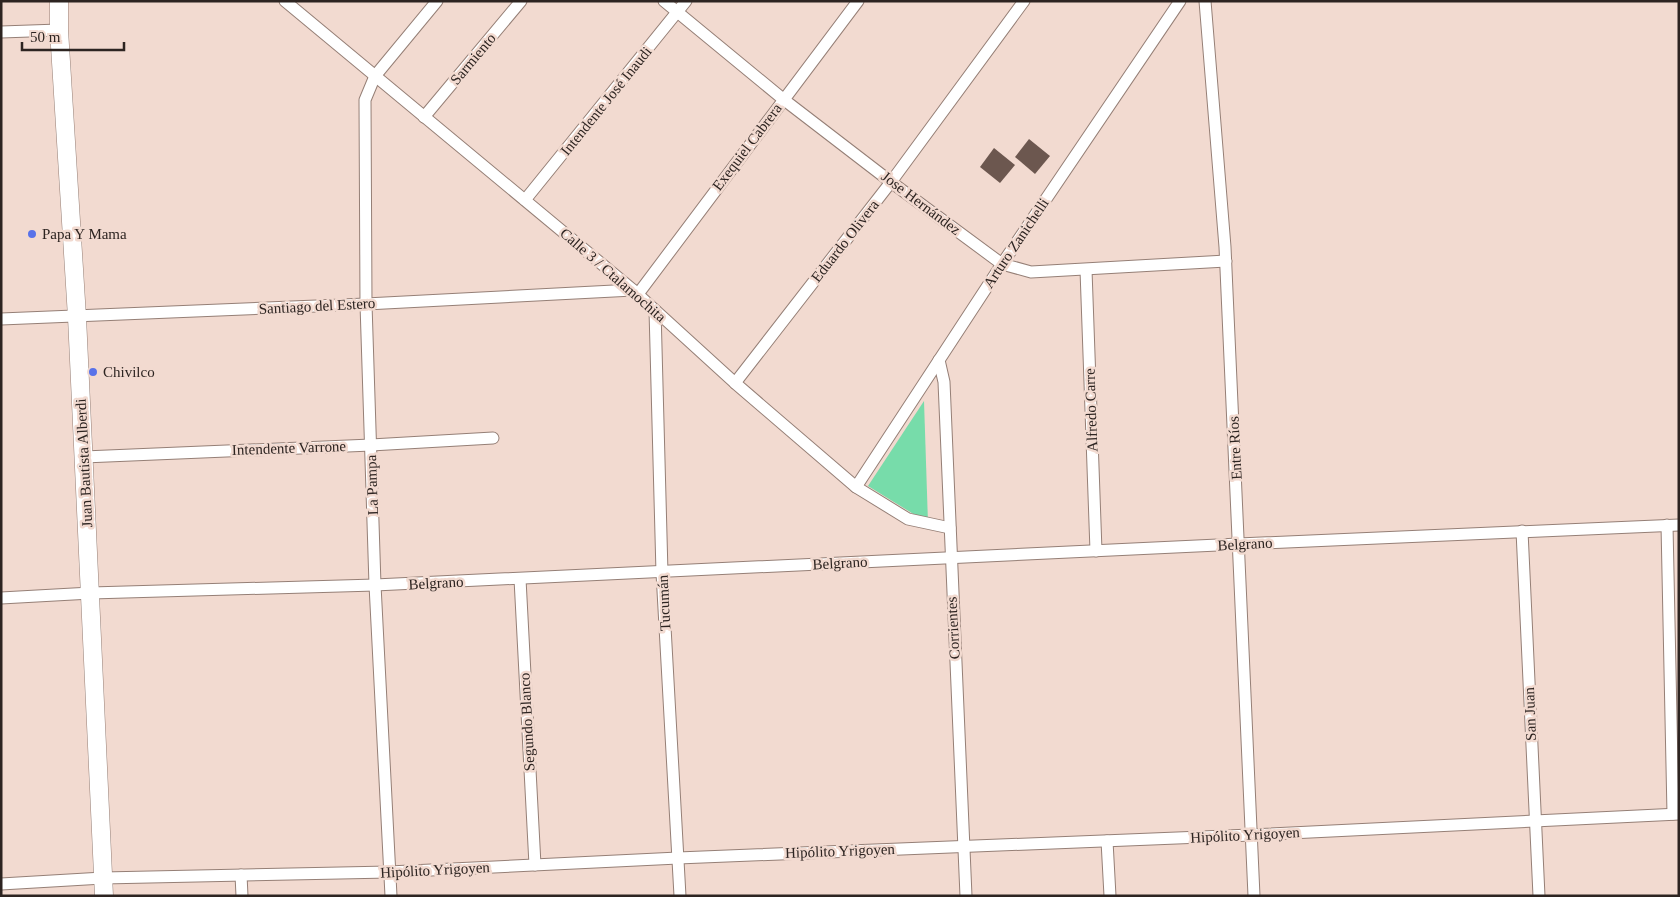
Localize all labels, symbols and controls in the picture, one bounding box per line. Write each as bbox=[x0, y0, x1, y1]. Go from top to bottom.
scale bar bbox=[22, 20, 125, 52]
text: 50 m bbox=[30, 29, 61, 45]
street label: Sarmiento bbox=[447, 30, 499, 88]
street label: Intendente José Inaudi bbox=[557, 44, 655, 158]
street label: Exequiel Cabrera bbox=[709, 100, 785, 194]
street label: Jose Hernández bbox=[878, 168, 964, 238]
street label: Arturo Zanichelli bbox=[980, 195, 1052, 291]
street label: Eduardo Olivera bbox=[808, 197, 882, 285]
street label: Calle 3 / Ctalamochita bbox=[557, 225, 669, 325]
place label: Papa Y Mama bbox=[42, 226, 127, 242]
marker: Papa Y Mama bbox=[26, 228, 38, 240]
street label: Santiago del Estero bbox=[258, 295, 376, 317]
place label: Chivilco bbox=[103, 364, 155, 380]
marker: Chivilco bbox=[87, 366, 99, 378]
street label: Alfredo Carre bbox=[1082, 368, 1100, 452]
street label: Juan Bautista Alberdi bbox=[73, 398, 95, 528]
street label: Entre Ríos bbox=[1225, 416, 1245, 480]
street label: Intendente Varrone bbox=[232, 438, 347, 458]
street label: La Pampa bbox=[363, 454, 381, 515]
street label: Belgrano bbox=[1217, 535, 1273, 553]
street label: Belgrano bbox=[812, 554, 868, 572]
street label: Belgrano bbox=[408, 574, 464, 592]
street label: Tucumán bbox=[655, 574, 673, 631]
street label: Corrientes bbox=[943, 596, 963, 660]
street label: Segundo Blanco bbox=[516, 672, 538, 772]
street label: San Juan bbox=[1521, 686, 1539, 741]
street label: Hipólito Yrigoyen bbox=[1190, 824, 1301, 846]
street label: Hipólito Yrigoyen bbox=[785, 841, 896, 861]
street label: Hipólito Yrigoyen bbox=[380, 859, 491, 881]

